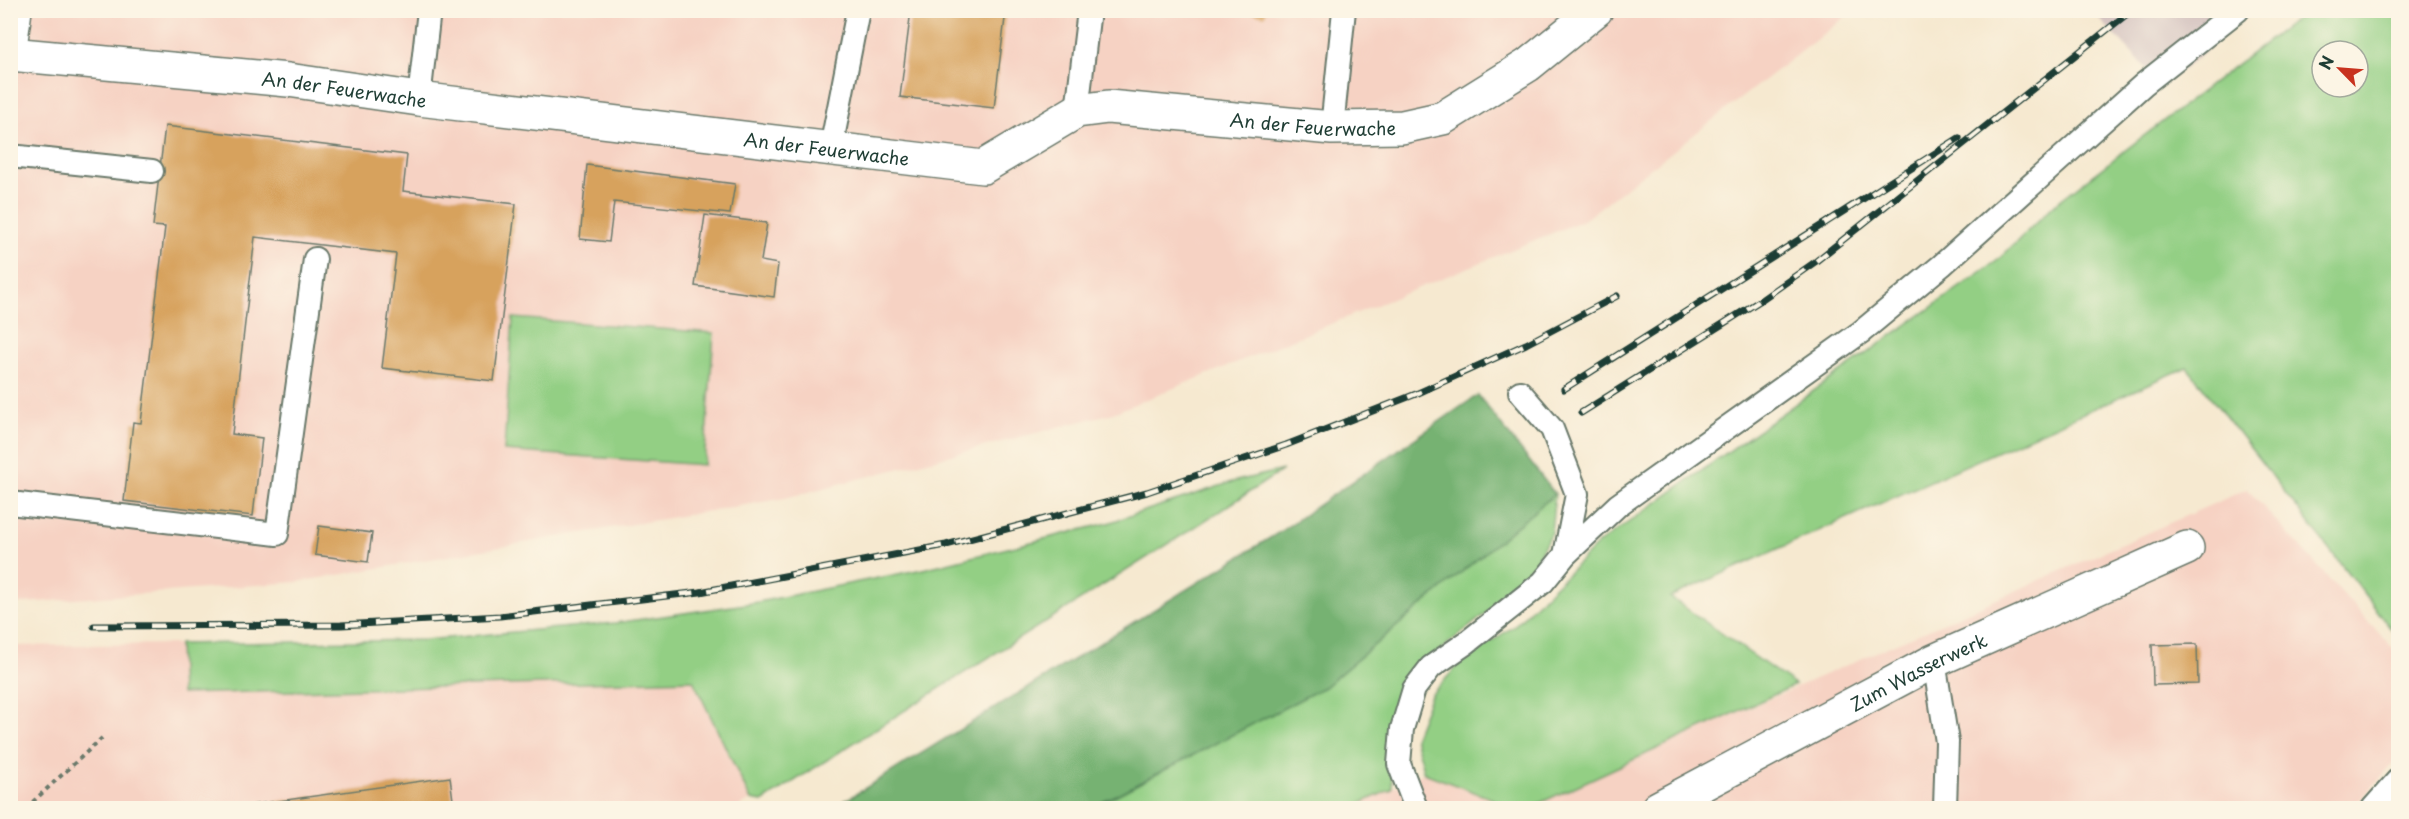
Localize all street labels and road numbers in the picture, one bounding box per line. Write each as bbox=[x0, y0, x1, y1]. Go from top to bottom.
street label: An der Feuerwache bbox=[260, 64, 428, 113]
street label: An der Feuerwache bbox=[1229, 105, 1396, 142]
street label: An der Feuerwache bbox=[742, 125, 911, 171]
street label: Zum Wasserwerk bbox=[1845, 626, 1991, 717]

